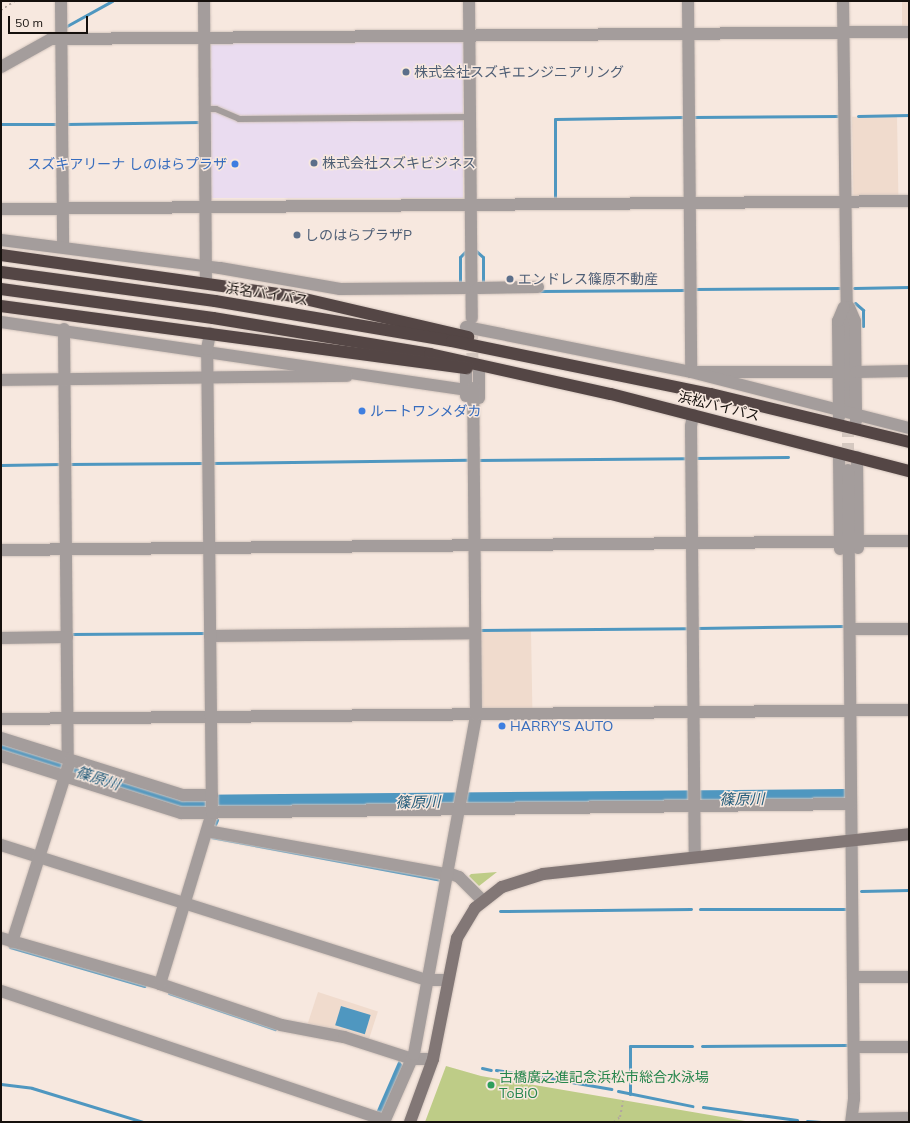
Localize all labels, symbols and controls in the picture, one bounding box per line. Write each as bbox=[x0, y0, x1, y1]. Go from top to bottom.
scale bar bbox=[10, 8, 90, 34]
text: 50 m bbox=[15, 15, 43, 30]
place label: 株式会社スズキエンジニアリング bbox=[414, 64, 624, 80]
marker: 株式会社スズキエンジニアリング bbox=[401, 67, 411, 77]
place label: 株式会社スズキビジネス bbox=[322, 155, 476, 171]
place label: スズキアリーナ しのはらプラザ bbox=[27, 156, 227, 172]
marker: 株式会社スズキビジネス bbox=[309, 158, 319, 168]
marker: スズキアリーナ しのはらプラザ bbox=[230, 159, 240, 169]
place label: しのはらプラザP bbox=[305, 227, 412, 243]
marker: しのはらプラザP bbox=[292, 230, 302, 240]
place label: エンドレス篠原不動産 bbox=[518, 271, 658, 287]
marker: エンドレス篠原不動産 bbox=[505, 274, 515, 284]
street label: 浜名バイパス bbox=[224, 279, 310, 309]
street label: 浜松バイパス bbox=[676, 388, 762, 424]
place label: ルートワンメダカ bbox=[370, 403, 482, 419]
marker: ルートワンメダカ bbox=[357, 406, 367, 416]
place label: HARRY'S AUTO bbox=[510, 718, 613, 734]
marker: HARRY'S AUTO bbox=[497, 721, 507, 731]
water label: 篠原川 bbox=[74, 762, 122, 794]
water label: 篠原川 bbox=[719, 790, 765, 808]
water label: 篠原川 bbox=[395, 793, 441, 811]
place label: 古橋廣之進記念浜松市総合水泳場 ToBiO bbox=[499, 1069, 709, 1102]
marker: 古橋廣之進記念浜松市総合水泳場 ToBiO bbox=[486, 1080, 496, 1090]

